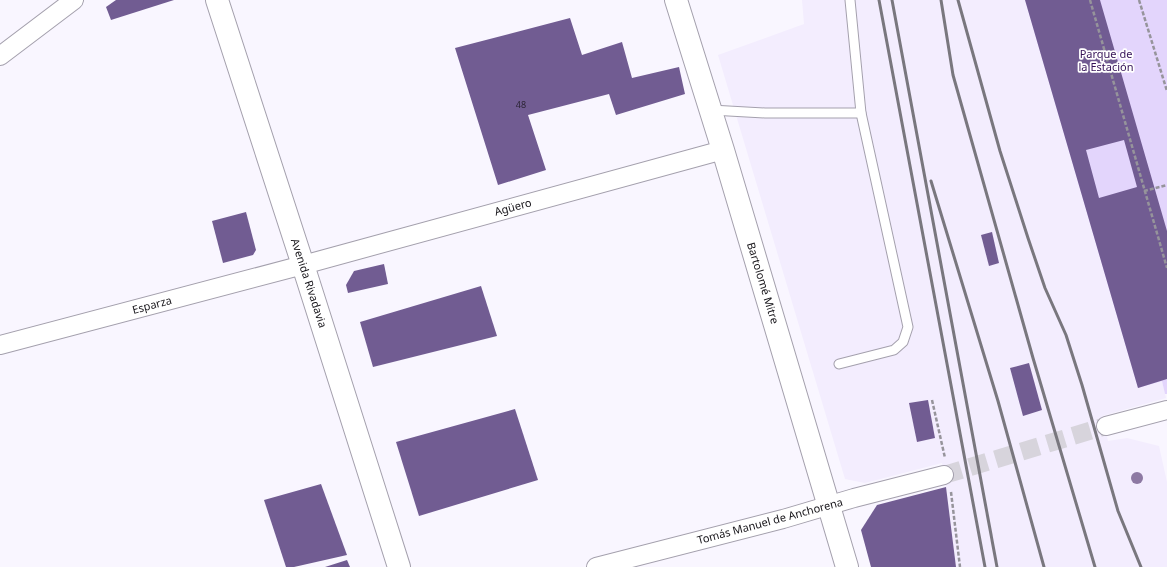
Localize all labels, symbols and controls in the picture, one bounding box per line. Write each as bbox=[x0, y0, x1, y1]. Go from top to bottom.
park label: Parque de la Estación bbox=[1079, 46, 1133, 74]
house number: 48 bbox=[516, 98, 526, 111]
street label: Agüero bbox=[493, 194, 533, 219]
street label: Avenida Rivadavia bbox=[288, 236, 331, 329]
street label: Bartolomé Mitre bbox=[744, 240, 783, 326]
street label: Esparza bbox=[131, 292, 173, 317]
street label: Tomás Manuel de Anchorena bbox=[695, 494, 844, 547]

